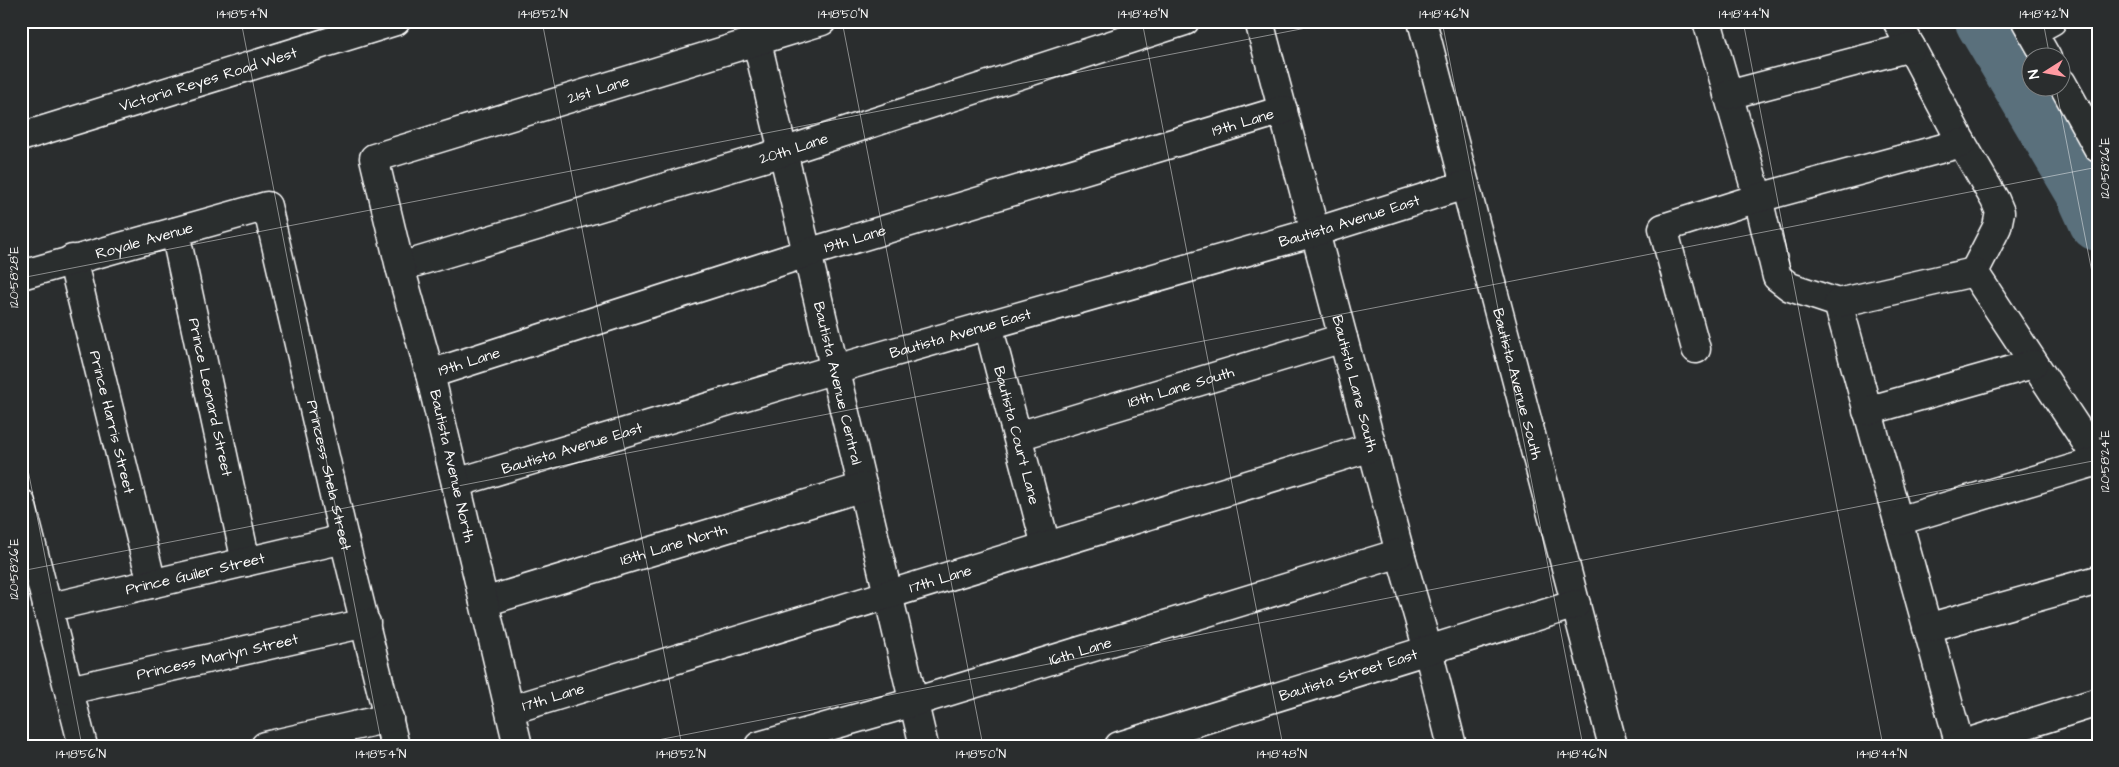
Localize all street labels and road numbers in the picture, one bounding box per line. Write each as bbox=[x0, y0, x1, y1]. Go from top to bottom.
street label: Victoria Reyes Road West bbox=[117, 42, 300, 116]
street label: 21st Lane bbox=[565, 70, 632, 109]
street label: 19th Lane bbox=[1209, 103, 1276, 141]
street label: 20th Lane bbox=[756, 128, 831, 169]
street label: Bautista Avenue East bbox=[1276, 189, 1422, 252]
street label: Royale Avenue bbox=[93, 217, 195, 264]
street label: 19th Lane bbox=[821, 219, 888, 258]
street label: Bautista Avenue Central bbox=[808, 299, 867, 467]
street label: Bautista Avenue East bbox=[887, 303, 1034, 363]
street label: Bautista Avenue South bbox=[1488, 306, 1548, 462]
street label: Bautista Lane South bbox=[1327, 313, 1383, 455]
street label: Prince Leonard Street bbox=[183, 316, 238, 478]
street label: 19th Lane bbox=[436, 342, 503, 381]
street label: Prince Harris Street bbox=[84, 348, 140, 496]
street label: 18th Lane South bbox=[1125, 361, 1237, 413]
street label: Bautista Court Lane bbox=[989, 364, 1045, 507]
street label: Bautista Avenue North bbox=[424, 388, 480, 545]
street label: Princess Shela Street bbox=[302, 398, 357, 553]
street label: Bautista Avenue East bbox=[499, 417, 645, 479]
street label: 18th Lane North bbox=[618, 518, 730, 571]
street label: Prince Guiler Street bbox=[123, 547, 267, 600]
street label: 17th Lane bbox=[907, 559, 974, 598]
street label: Princess Marlyn Street bbox=[134, 628, 300, 685]
street label: 16th Lane bbox=[1046, 632, 1114, 671]
street label: Bautista Street East bbox=[1276, 643, 1420, 706]
street label: 17th Lane bbox=[519, 677, 587, 716]

